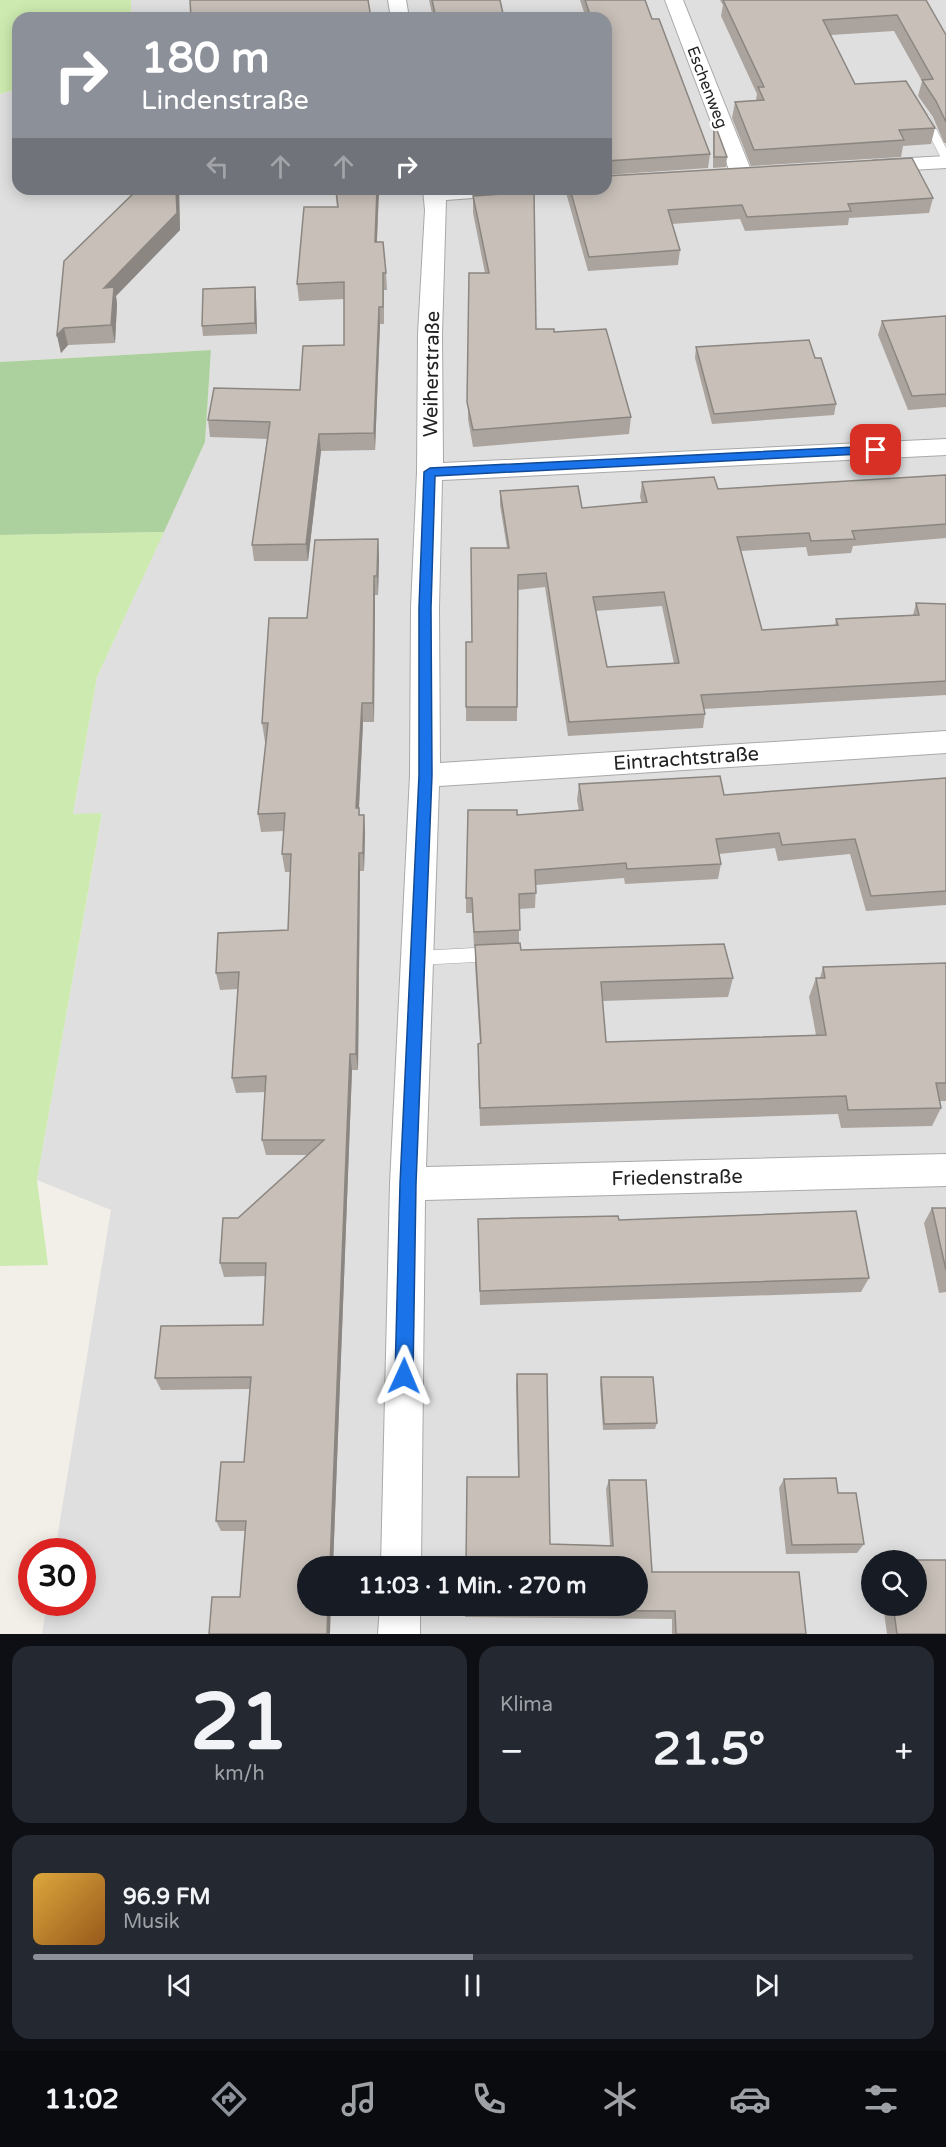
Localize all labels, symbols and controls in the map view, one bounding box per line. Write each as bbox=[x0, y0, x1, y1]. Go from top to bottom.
text: 180 m bbox=[141, 33, 270, 84]
icon: right bbox=[42, 36, 120, 114]
street label: Eschenweg bbox=[682, 43, 732, 131]
text: Lindenstraße bbox=[141, 84, 309, 117]
icon: left bbox=[201, 150, 234, 183]
icon: ahead bbox=[264, 150, 297, 183]
icon: ahead bbox=[327, 150, 360, 183]
icon: right bbox=[390, 150, 423, 183]
street label: Weiherstraße bbox=[419, 311, 445, 437]
pin bbox=[850, 424, 901, 475]
icon: arrive bbox=[859, 433, 892, 466]
street label: Eintrachtstraße bbox=[612, 742, 760, 776]
street label: Friedenstraße bbox=[611, 1165, 743, 1191]
position arrow bbox=[372, 1344, 436, 1408]
speed limit sign: 30 bbox=[18, 1538, 96, 1616]
map controls bbox=[861, 1550, 927, 1616]
button: search bbox=[861, 1550, 927, 1616]
text: 11:03 · 1 Min. · 270 m bbox=[359, 1573, 586, 1599]
text: 21 bbox=[191, 1676, 288, 1770]
text: Klima bbox=[500, 1693, 553, 1717]
text: 21.5° bbox=[653, 1723, 765, 1777]
text: − bbox=[500, 1732, 524, 1771]
text: + bbox=[894, 1732, 913, 1771]
text: km/h bbox=[214, 1762, 265, 1786]
text: 96.9 FM bbox=[123, 1884, 211, 1910]
text: Musik bbox=[123, 1910, 180, 1934]
icon: previous bbox=[163, 1969, 196, 2002]
icon: pause bbox=[456, 1969, 489, 2002]
icon: next bbox=[750, 1969, 783, 2002]
icon: directions bbox=[208, 2078, 250, 2120]
icon: music bbox=[338, 2078, 380, 2120]
icon: phone bbox=[468, 2078, 510, 2120]
icon: climate bbox=[599, 2078, 641, 2120]
icon: car bbox=[729, 2078, 771, 2120]
icon: filters bbox=[860, 2078, 902, 2120]
text: 11:02 bbox=[44, 2083, 119, 2116]

